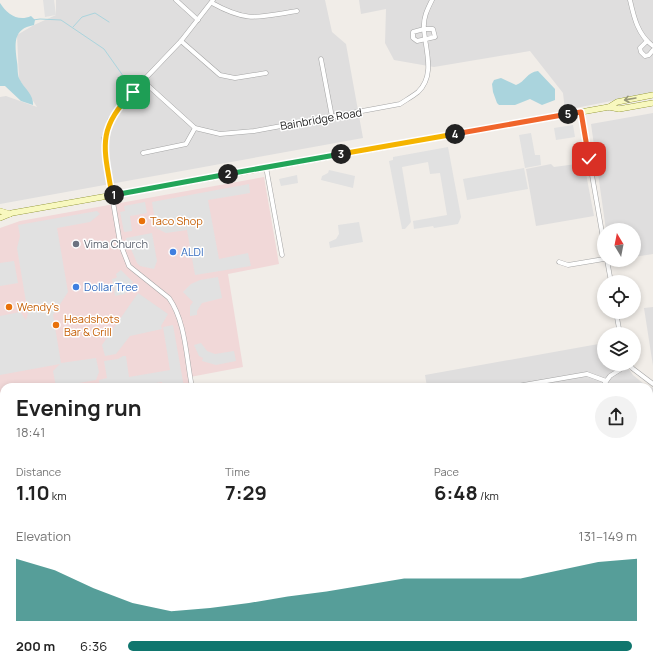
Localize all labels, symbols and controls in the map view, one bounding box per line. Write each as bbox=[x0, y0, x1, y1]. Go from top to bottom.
pin bbox=[116, 75, 150, 109]
icon: arrive bbox=[122, 81, 144, 103]
one-way arrow bbox=[624, 95, 637, 103]
street label: Bainbridge Road bbox=[279, 104, 363, 133]
pin: 5 bbox=[558, 104, 578, 124]
text: 5 bbox=[565, 106, 571, 121]
pin: 4 bbox=[445, 124, 465, 144]
text: 4 bbox=[452, 126, 458, 141]
pin bbox=[572, 142, 606, 176]
pin: 3 bbox=[331, 144, 351, 164]
text: 3 bbox=[338, 146, 344, 161]
icon: check bbox=[578, 148, 600, 170]
pin: 2 bbox=[218, 164, 238, 184]
text: 2 bbox=[225, 166, 231, 181]
pin: 1 bbox=[104, 185, 124, 205]
text: 1 bbox=[112, 187, 116, 202]
place label: Taco Shop bbox=[150, 213, 203, 228]
marker: Taco Shop bbox=[137, 216, 147, 226]
north arrow bbox=[597, 223, 641, 267]
map controls bbox=[597, 223, 641, 371]
place label: Vima Church bbox=[84, 236, 148, 251]
marker: Vima Church bbox=[71, 239, 81, 249]
place label: ALDI bbox=[181, 244, 204, 259]
marker: ALDI bbox=[168, 247, 178, 257]
button: locate bbox=[597, 275, 641, 319]
place label: Dollar Tree bbox=[84, 279, 139, 294]
marker: Dollar Tree bbox=[71, 282, 81, 292]
place label: Wendy's bbox=[17, 299, 59, 314]
marker: Wendy's bbox=[4, 302, 14, 312]
place label: Headshots Bar & Grill bbox=[64, 311, 120, 339]
marker: Headshots Bar & Grill bbox=[51, 320, 61, 330]
button: layers bbox=[597, 327, 641, 371]
text: Evening run bbox=[16, 393, 141, 423]
button: share bbox=[595, 396, 637, 438]
text: 18:41 bbox=[16, 423, 45, 441]
text: Distance bbox=[16, 464, 61, 479]
text: Time bbox=[225, 464, 250, 479]
text: Pace bbox=[434, 464, 459, 479]
text: 1.10 bbox=[16, 479, 50, 506]
text: 7:29 bbox=[225, 479, 267, 506]
text: 6:48 bbox=[434, 479, 478, 506]
text: km bbox=[50, 488, 67, 503]
text: /km bbox=[478, 488, 499, 503]
text: Elevation bbox=[16, 527, 71, 545]
text: 131–149 m bbox=[579, 527, 637, 545]
text: 200 m bbox=[16, 637, 55, 655]
text: 6:36 bbox=[80, 637, 107, 655]

